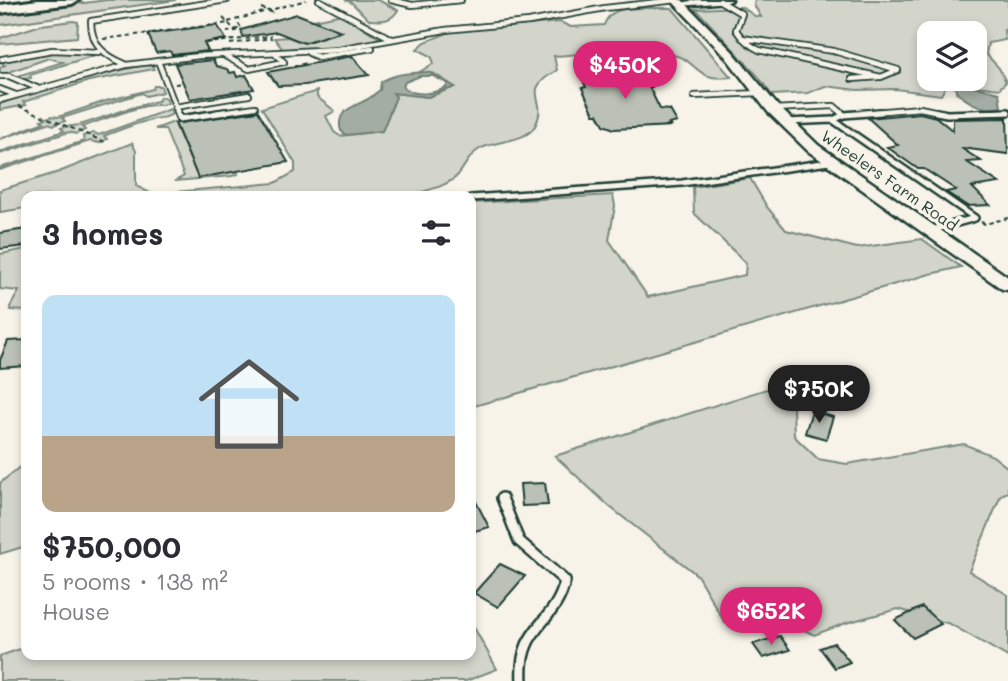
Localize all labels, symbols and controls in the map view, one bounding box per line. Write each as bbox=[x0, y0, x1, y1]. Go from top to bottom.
map controls bbox=[917, 21, 987, 91]
button: layers bbox=[917, 21, 987, 91]
pin: $450K bbox=[576, 42, 674, 101]
text: $450K bbox=[589, 49, 661, 79]
street label: Wheelers Farm Road bbox=[817, 125, 963, 235]
text: 3 homes bbox=[42, 213, 163, 253]
icon: filters bbox=[417, 214, 455, 252]
icon: home bbox=[186, 341, 312, 467]
pin: $750K bbox=[770, 366, 868, 425]
text: $750K bbox=[784, 373, 854, 403]
text: $750,000 bbox=[42, 526, 181, 566]
text: 5 rooms · 138 m² bbox=[42, 566, 228, 596]
pin: $652K bbox=[722, 588, 820, 647]
text: $652K bbox=[736, 595, 806, 625]
text: House bbox=[42, 596, 110, 626]

